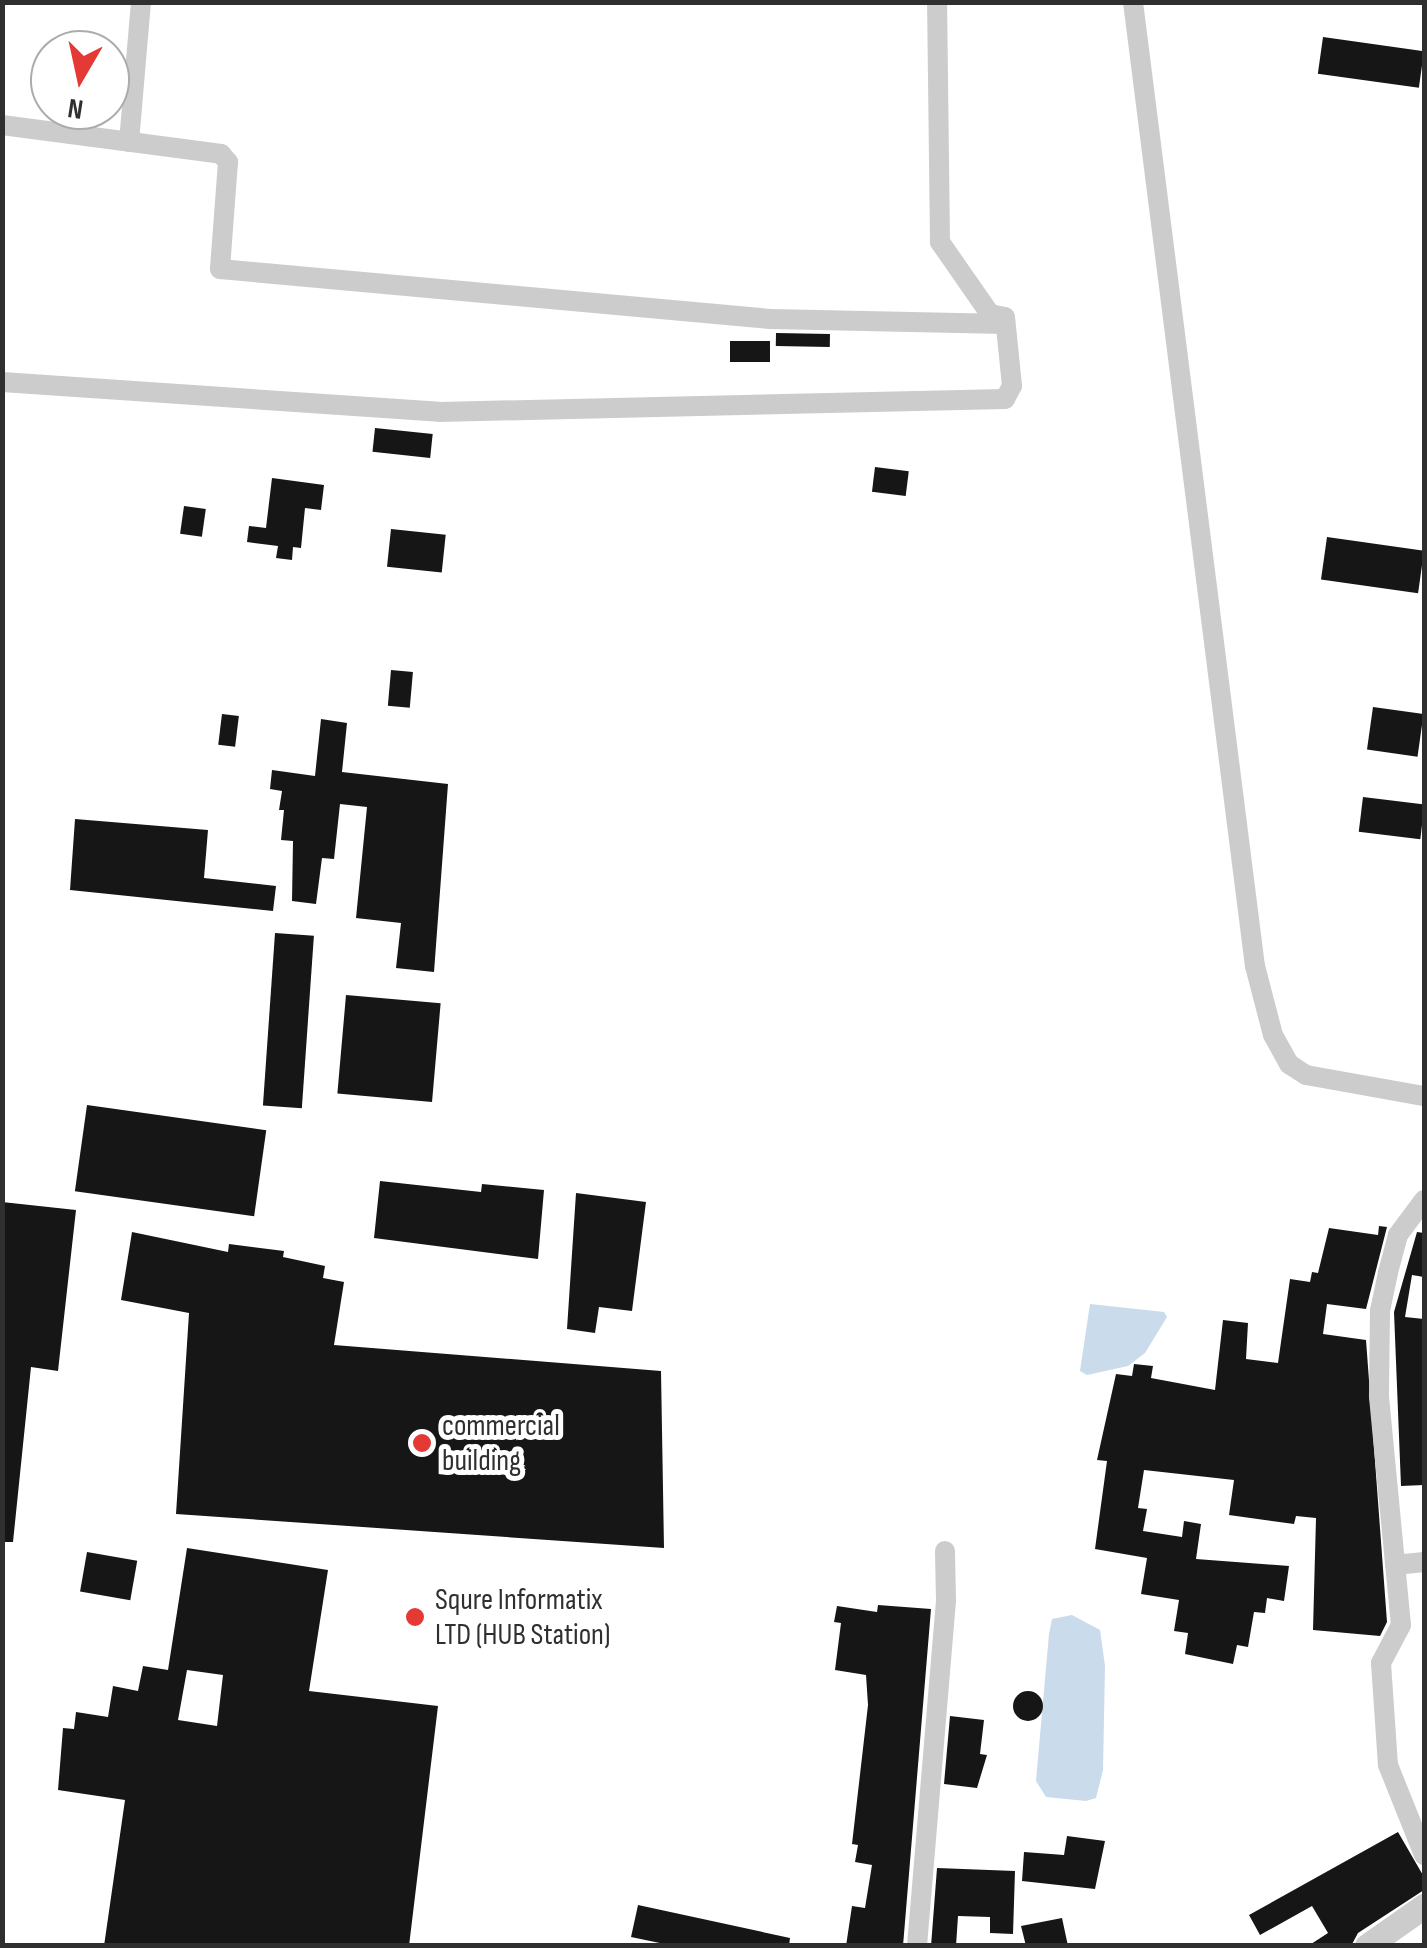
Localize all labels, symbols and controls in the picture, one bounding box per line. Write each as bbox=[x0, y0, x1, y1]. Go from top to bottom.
north arrow bbox=[30, 30, 130, 130]
text: N bbox=[66, 91, 86, 126]
place label: commercial building bbox=[442, 1408, 560, 1478]
marker: commercial building bbox=[411, 1432, 433, 1454]
place label: Squre Informatix LTD (HUB Station) bbox=[435, 1582, 610, 1652]
marker: Squre Informatix LTD (HUB Station) bbox=[404, 1606, 426, 1628]

